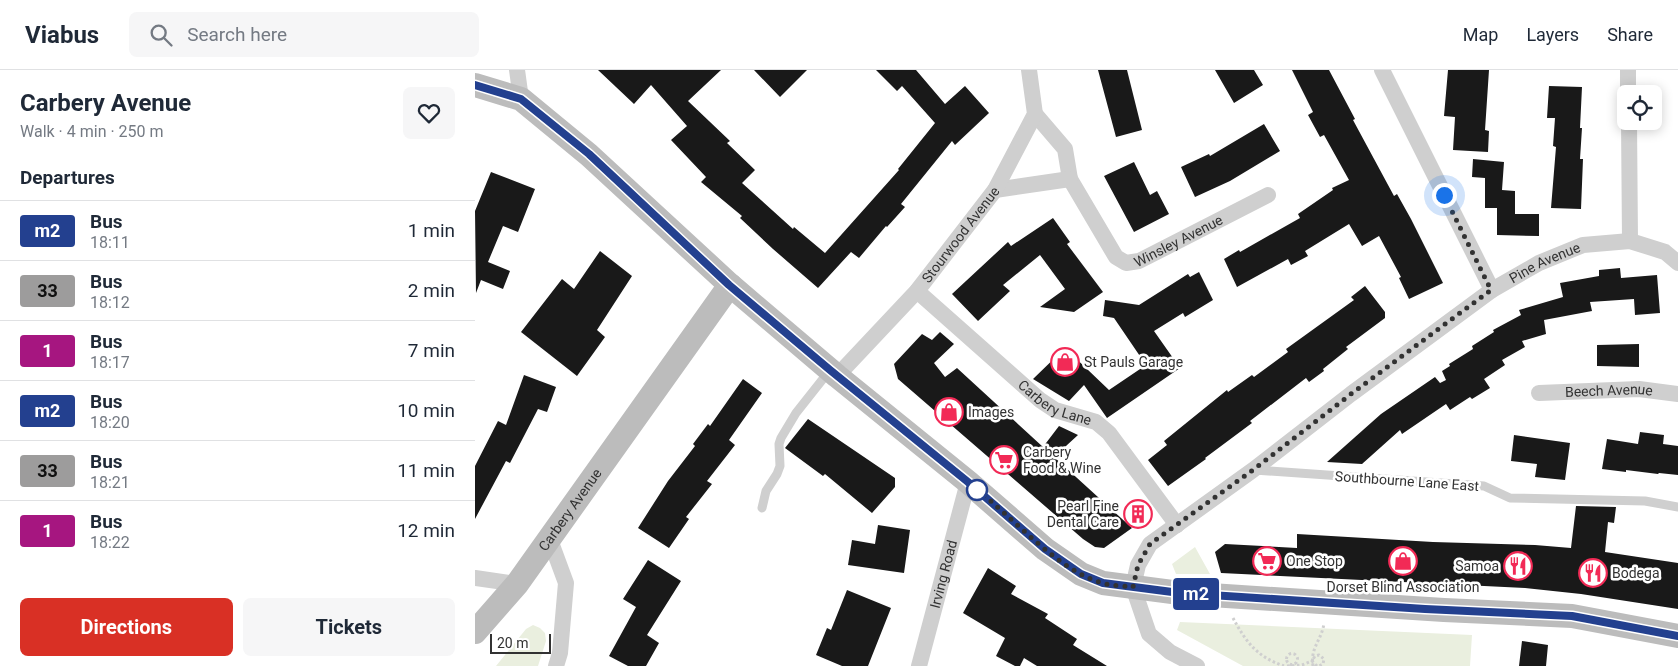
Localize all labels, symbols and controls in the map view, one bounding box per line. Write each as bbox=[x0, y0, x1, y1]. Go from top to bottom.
search box bbox=[129, 12, 479, 57]
text: Viabus bbox=[25, 21, 99, 49]
icon: search bbox=[147, 21, 175, 49]
text: Search here bbox=[187, 23, 287, 46]
text: Map bbox=[1463, 24, 1498, 45]
text: Layers bbox=[1526, 24, 1579, 45]
text: Share bbox=[1607, 24, 1653, 45]
map controls bbox=[1617, 85, 1662, 130]
button: locate bbox=[1617, 85, 1662, 130]
button: heart bbox=[403, 87, 455, 139]
text: Carbery Avenue bbox=[20, 89, 191, 117]
text: Walk · 4 min · 250 m bbox=[20, 122, 164, 141]
text: Departures bbox=[20, 166, 115, 189]
street label: Stourwood Avenue bbox=[918, 183, 1003, 286]
your location bbox=[1432, 183, 1457, 208]
text: Bus bbox=[90, 210, 123, 233]
street label: Winsley Avenue bbox=[1131, 212, 1225, 270]
text: 1 min bbox=[408, 219, 455, 242]
text: m2 bbox=[35, 220, 60, 241]
text: 18:11 bbox=[90, 233, 130, 252]
street label: Pine Avenue bbox=[1506, 239, 1582, 286]
text: Bus bbox=[90, 270, 123, 293]
text: 2 min bbox=[408, 279, 455, 302]
text: 33 bbox=[37, 280, 58, 301]
text: 18:12 bbox=[90, 293, 130, 312]
text: Bus bbox=[90, 330, 123, 353]
text: 7 min bbox=[408, 339, 455, 362]
text: 1 bbox=[42, 340, 53, 361]
shop icon: St Pauls Garage bbox=[1050, 347, 1080, 377]
text: 18:17 bbox=[90, 353, 130, 372]
place label: St Pauls Garage bbox=[1084, 354, 1183, 370]
street label: Carbery Lane bbox=[1015, 376, 1093, 428]
street label: Beech Avenue bbox=[1565, 381, 1654, 400]
text: Bus bbox=[90, 390, 123, 413]
shop icon: Images bbox=[934, 397, 964, 427]
text: 10 min bbox=[397, 399, 455, 422]
text: m2 bbox=[35, 400, 60, 421]
place label: Images bbox=[968, 404, 1014, 420]
text: 18:20 bbox=[90, 413, 130, 432]
place label: Carbery Food & Wine bbox=[1023, 444, 1101, 476]
supermarket icon: Carbery Food & Wine bbox=[989, 445, 1019, 475]
text: Bus bbox=[90, 450, 123, 473]
text: 11 min bbox=[397, 459, 455, 482]
text: 33 bbox=[37, 460, 58, 481]
street label: Carbery Avenue bbox=[535, 465, 605, 554]
street label: Southbourne Lane East bbox=[1334, 468, 1480, 494]
text: 18:21 bbox=[90, 473, 130, 492]
unlabelled marker bbox=[966, 479, 988, 501]
place label: Pearl Fine Dental Care bbox=[1047, 498, 1119, 530]
building icon: Pearl Fine Dental Care bbox=[1123, 499, 1153, 529]
text: Bus bbox=[90, 510, 123, 533]
text: 12 min bbox=[397, 519, 455, 542]
text: 1 bbox=[42, 520, 53, 541]
text: 18:22 bbox=[90, 533, 130, 552]
street label: Irving Road bbox=[927, 538, 960, 610]
supermarket icon: One Stop bbox=[1252, 546, 1282, 576]
shop icon: Dorset Blind Association bbox=[1388, 546, 1418, 576]
restaurant icon: Samoa bbox=[1503, 551, 1533, 581]
place label: One Stop bbox=[1286, 553, 1343, 569]
place label: Samoa bbox=[1455, 558, 1499, 574]
restaurant icon: Bodega bbox=[1578, 558, 1608, 588]
place label: Bodega bbox=[1612, 565, 1660, 581]
line badge: m2 bbox=[1173, 578, 1219, 610]
place label: Dorset Blind Association bbox=[1327, 579, 1479, 595]
text: m2 bbox=[1183, 583, 1209, 604]
button: Directions bbox=[20, 598, 233, 656]
button: Tickets bbox=[243, 598, 455, 656]
scale bar bbox=[490, 631, 551, 654]
text: 20 m bbox=[497, 635, 529, 651]

